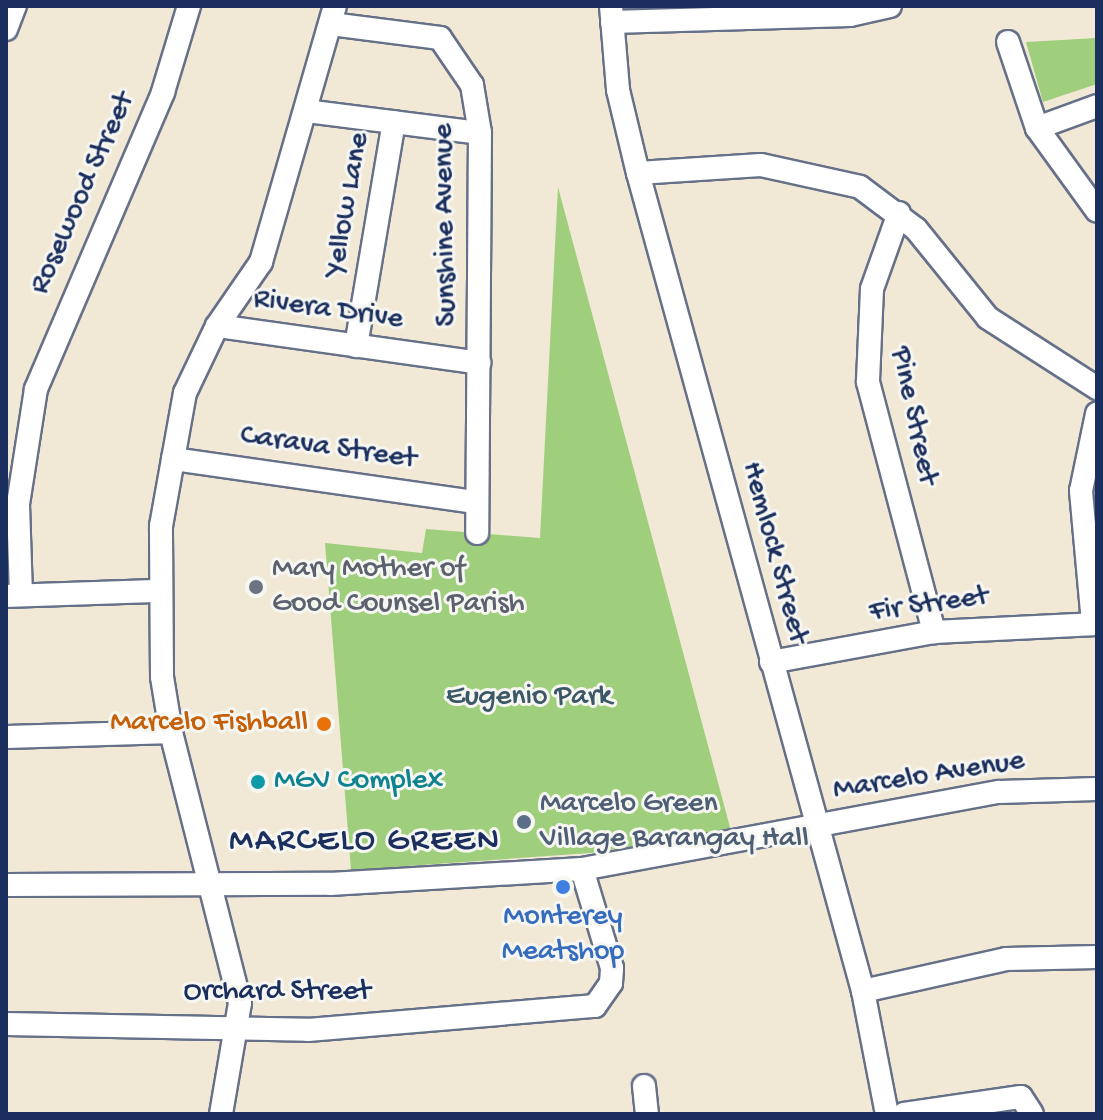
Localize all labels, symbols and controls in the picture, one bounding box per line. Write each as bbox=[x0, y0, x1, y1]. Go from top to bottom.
street label: Rosewood Street bbox=[23, 88, 145, 300]
street label: Sunshine Avenue bbox=[427, 123, 467, 327]
street label: Yellow Lane bbox=[319, 130, 379, 280]
street label: Rivera Drive bbox=[251, 283, 405, 339]
street label: Pine Street bbox=[880, 344, 944, 488]
street label: Carava Street bbox=[238, 419, 418, 479]
street label: Hemlock Street bbox=[731, 458, 815, 648]
place label: Mary Mother of Good Counsel Parish bbox=[272, 552, 525, 622]
marker: Mary Mother of Good Counsel Parish bbox=[247, 578, 265, 596]
street label: Fir Street bbox=[867, 580, 991, 632]
park label: Eugenio Park bbox=[446, 680, 612, 716]
place label: Marcelo Fishball bbox=[110, 706, 308, 742]
marker: Marcelo Fishball bbox=[315, 715, 333, 733]
street label: Marcelo Avenue bbox=[831, 744, 1027, 810]
place label: MGV Complex bbox=[274, 764, 443, 800]
marker: MGV Complex bbox=[249, 773, 267, 791]
place label: Marcelo Green Village Barangay Hall bbox=[540, 787, 809, 858]
marker: Marcelo Green Village Barangay Hall bbox=[515, 813, 533, 831]
district label: MARCELO GREEN bbox=[229, 823, 501, 863]
marker: Monterey Meatshop bbox=[554, 878, 572, 896]
place label: Monterey Meatshop bbox=[502, 900, 624, 970]
street label: Orchard Street bbox=[184, 975, 370, 1011]

